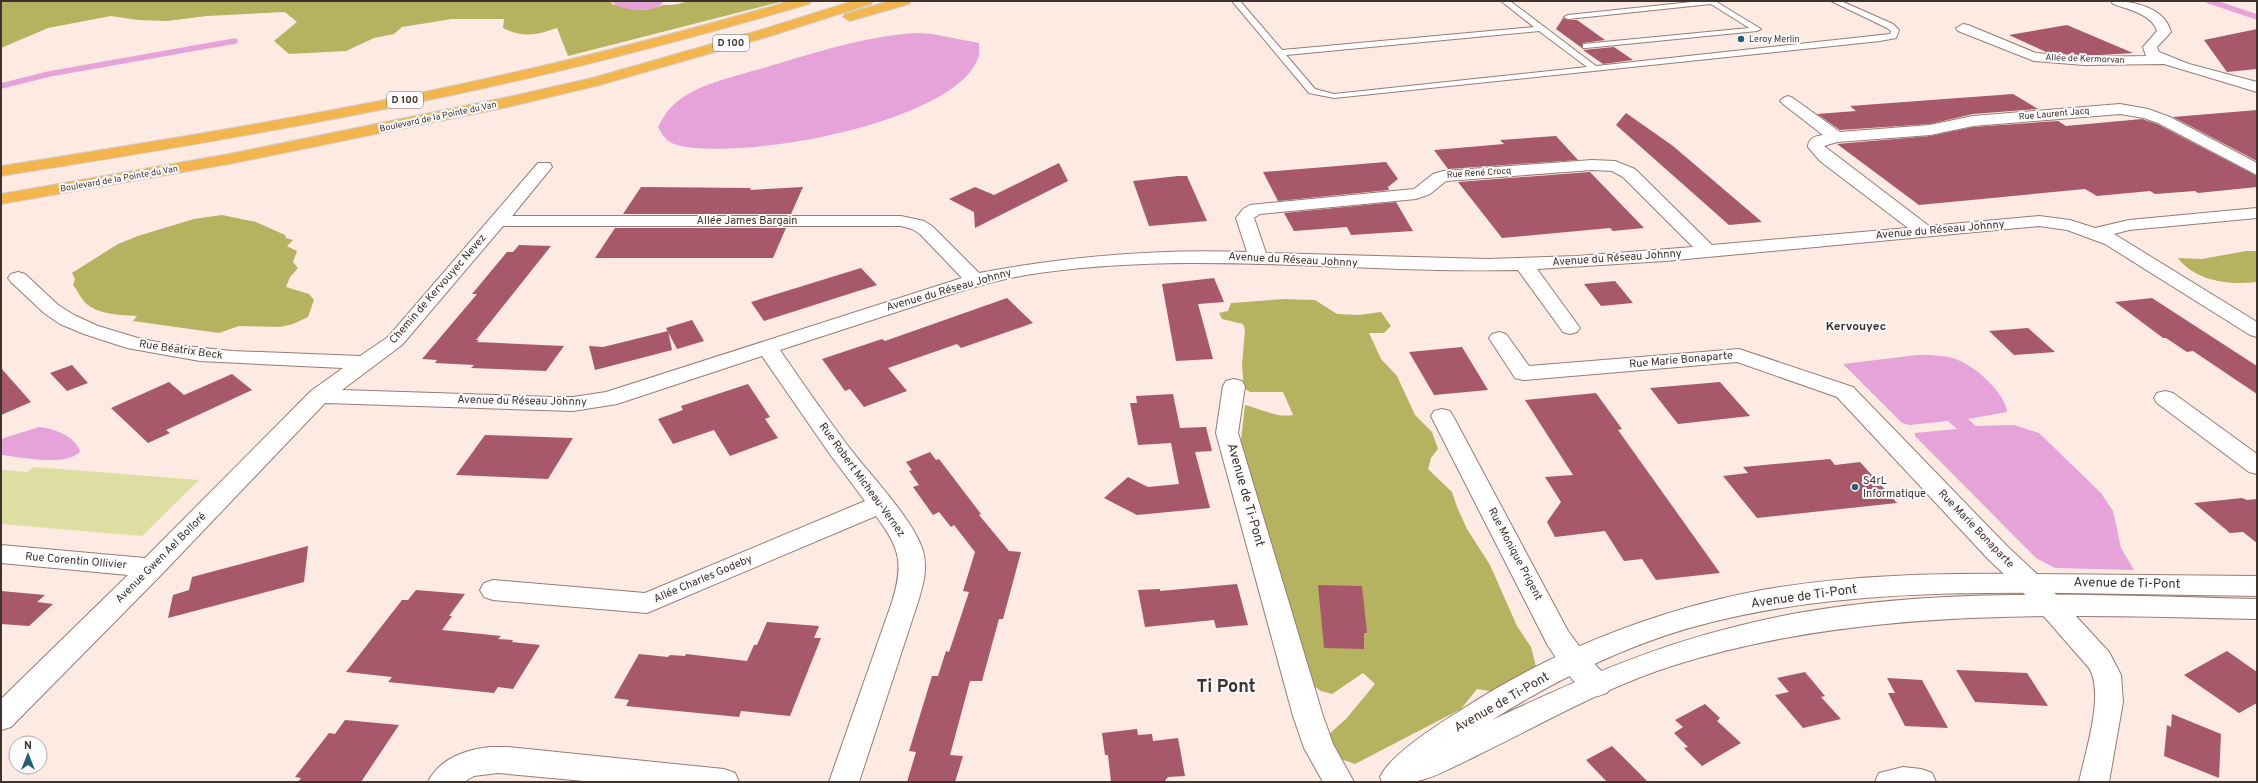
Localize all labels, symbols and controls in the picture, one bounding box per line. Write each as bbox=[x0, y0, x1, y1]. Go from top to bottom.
marker: Leroy Merlin bbox=[1736, 34, 1746, 44]
place label: Leroy Merlin bbox=[1749, 34, 1799, 45]
road number: D 100 bbox=[713, 35, 749, 51]
street label: Allée de Kermorvan bbox=[2045, 52, 2125, 66]
road number: D 100 bbox=[387, 92, 423, 108]
street label: Boulevard de la Pointe du Van bbox=[379, 99, 497, 135]
street label: Rue Laurent Jacq bbox=[2018, 105, 2090, 123]
street label: Boulevard de la Pointe du Van bbox=[59, 163, 179, 195]
street label: Rue René Crocq bbox=[1446, 165, 1512, 181]
street label: Allée James Bargain bbox=[697, 214, 797, 228]
street label: Avenue du Réseau Johnny bbox=[1875, 217, 2005, 243]
street label: Chemin de Kervouyec Nevez bbox=[386, 231, 490, 347]
street label: Avenue du Réseau Johnny bbox=[1552, 246, 1682, 270]
street label: Avenue du Réseau Johnny bbox=[1228, 250, 1358, 270]
street label: Avenue du Réseau Johnny bbox=[885, 265, 1013, 315]
district label: Kervouyec bbox=[1826, 319, 1886, 335]
street label: Rue Béatrix Beck bbox=[138, 337, 224, 363]
street label: Rue Marie Bonaparte bbox=[1629, 348, 1734, 372]
street label: Avenue du Réseau Johnny bbox=[457, 393, 587, 409]
street label: Rue Robert Micheau-Vernez bbox=[816, 420, 908, 540]
street label: Avenue de Ti-Pont bbox=[1223, 441, 1267, 549]
place label: S4rL Informatique bbox=[1863, 474, 1926, 501]
marker: S4rL Informatique bbox=[1850, 482, 1860, 492]
street label: Rue Marie Bonaparte bbox=[1935, 487, 2017, 571]
street label: Rue Monique Prigent bbox=[1485, 505, 1545, 603]
street label: Avenue Gwen Ael Bolloré bbox=[113, 510, 209, 606]
street label: Rue Corentin Ollivier bbox=[25, 550, 128, 572]
street label: Allée Charles Godeby bbox=[652, 552, 754, 606]
street label: Avenue de Ti-Pont bbox=[2074, 575, 2181, 593]
street label: Avenue de Ti-Pont bbox=[1750, 582, 1858, 612]
street label: Avenue de Ti-Pont bbox=[1452, 669, 1552, 737]
district label: Ti Pont bbox=[1196, 676, 1256, 699]
north arrow bbox=[8, 735, 48, 775]
text: N bbox=[24, 739, 32, 753]

